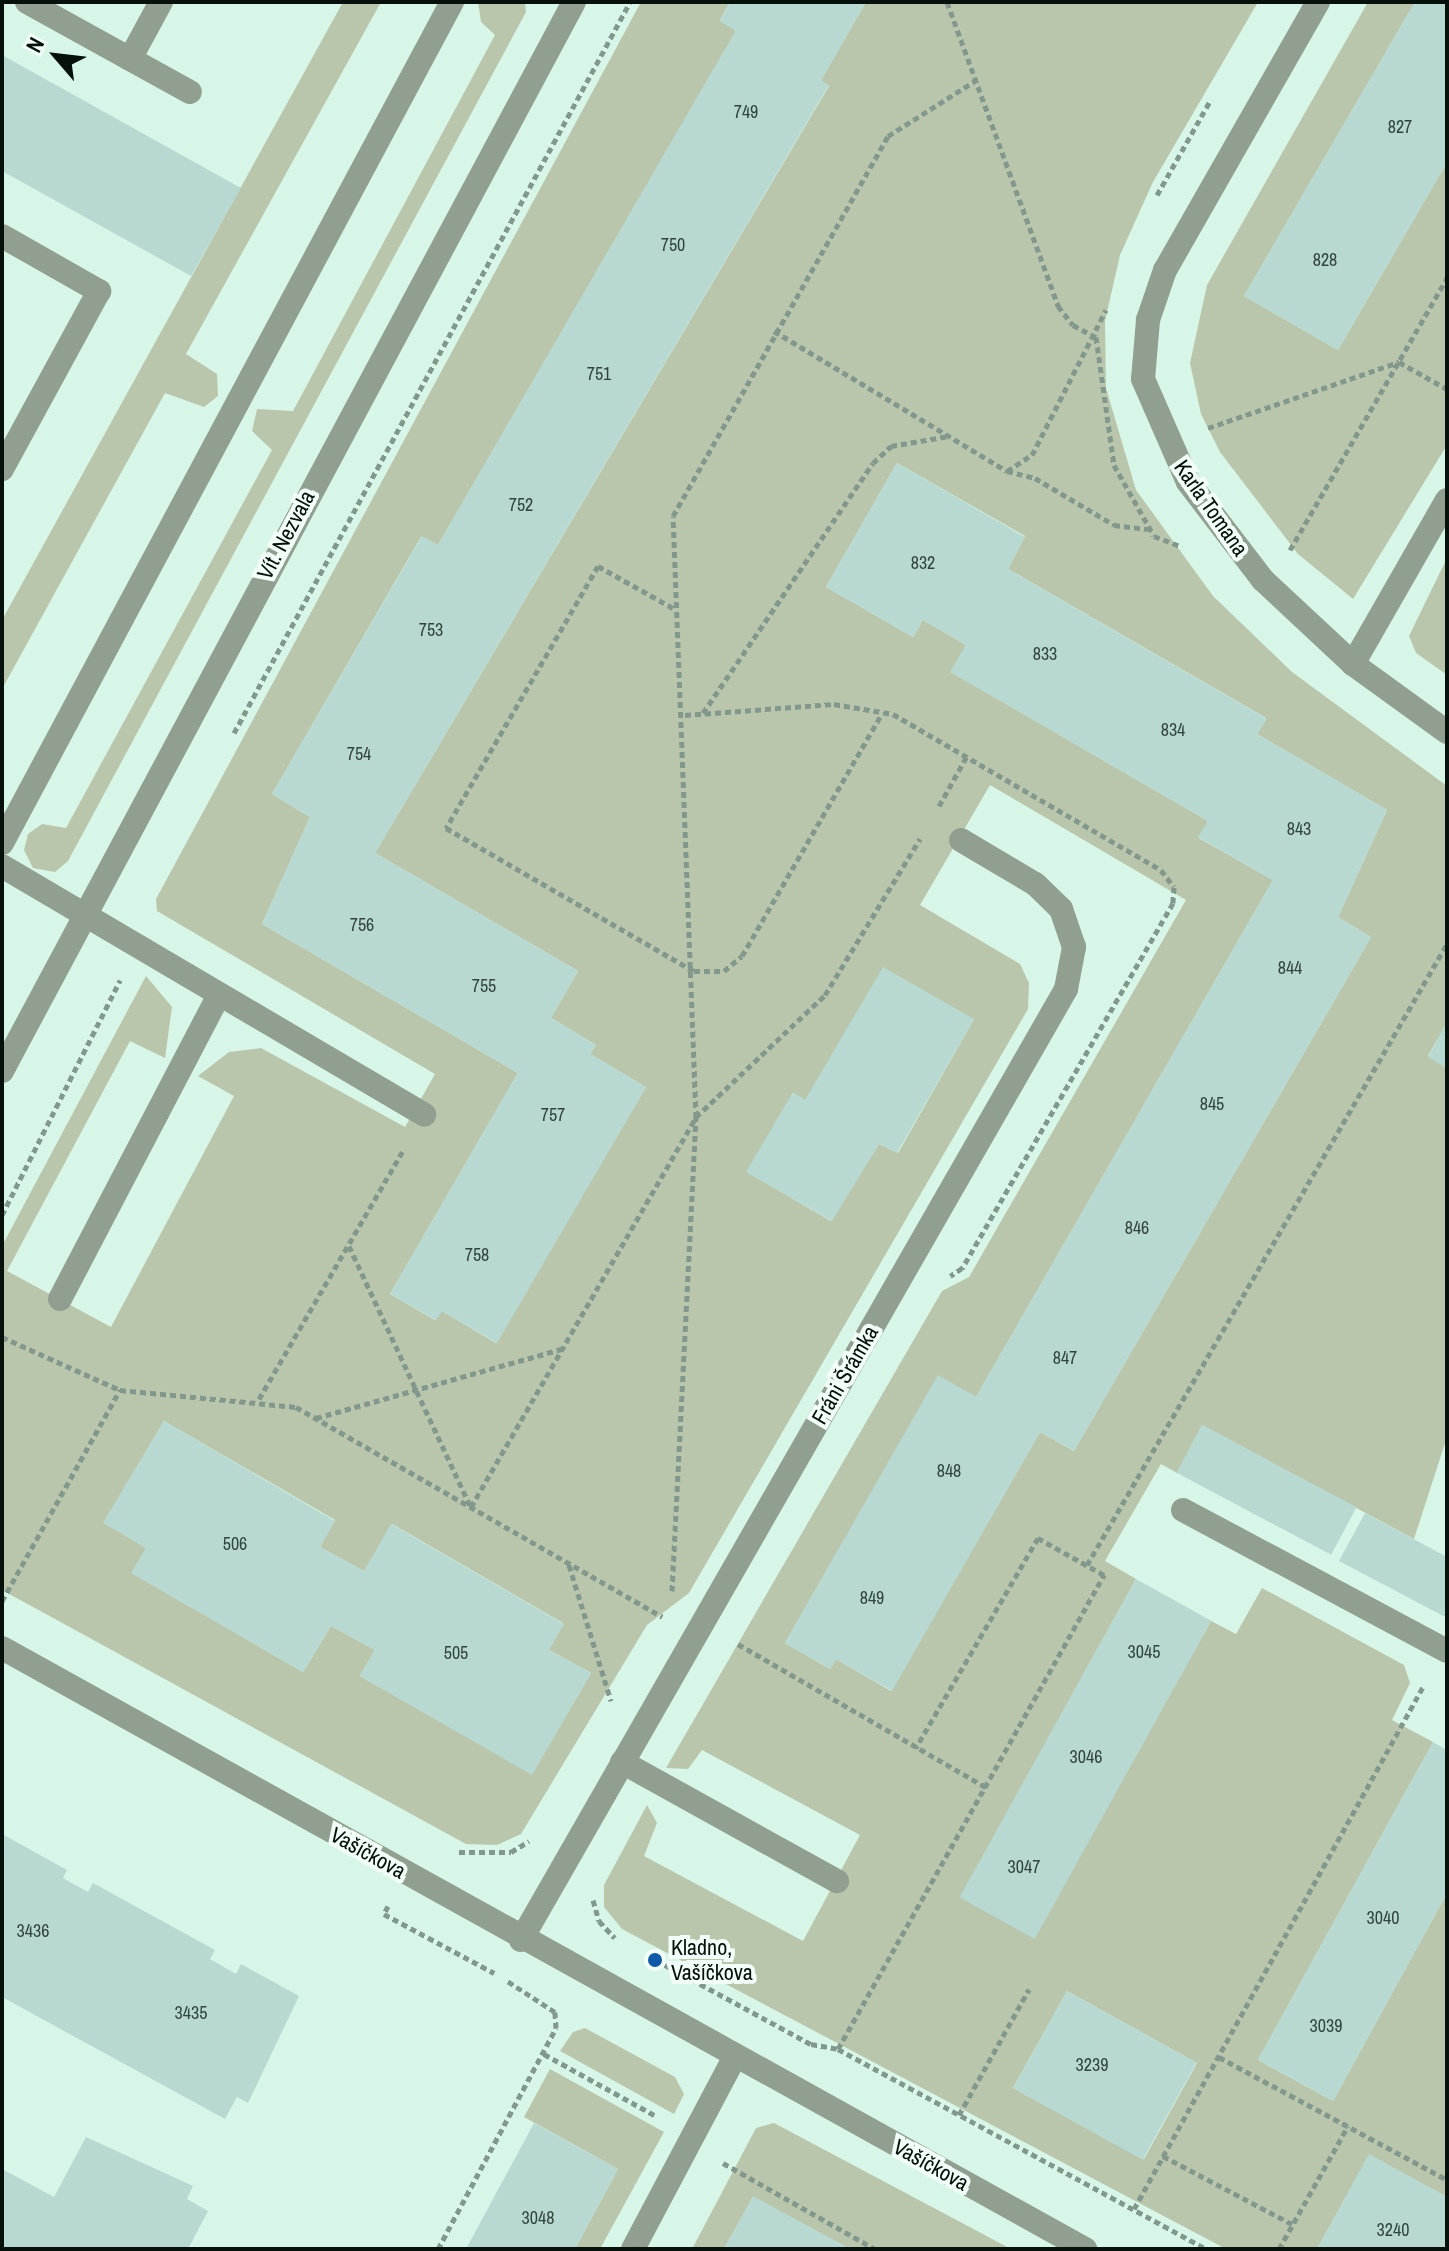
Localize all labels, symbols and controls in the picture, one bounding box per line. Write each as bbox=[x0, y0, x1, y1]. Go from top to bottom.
north arrow bbox=[16, 16, 96, 96]
text: N bbox=[19, 32, 51, 58]
house number: 749 bbox=[734, 101, 758, 123]
house number: 827 bbox=[1388, 116, 1412, 138]
house number: 750 bbox=[661, 234, 685, 256]
house number: 828 bbox=[1313, 249, 1337, 271]
house number: 751 bbox=[587, 363, 611, 385]
street label: Karla Tomana bbox=[1168, 455, 1254, 561]
street label: Vít. Nezvala bbox=[252, 486, 320, 584]
house number: 752 bbox=[509, 494, 533, 516]
house number: 832 bbox=[911, 552, 935, 574]
house number: 753 bbox=[419, 619, 443, 641]
house number: 833 bbox=[1033, 643, 1057, 665]
house number: 834 bbox=[1161, 719, 1185, 741]
house number: 754 bbox=[347, 743, 371, 765]
house number: 843 bbox=[1287, 818, 1311, 840]
house number: 756 bbox=[350, 914, 374, 936]
house number: 844 bbox=[1278, 957, 1302, 979]
house number: 755 bbox=[472, 975, 496, 997]
house number: 845 bbox=[1200, 1093, 1224, 1115]
house number: 757 bbox=[541, 1104, 565, 1126]
house number: 846 bbox=[1125, 1217, 1149, 1239]
house number: 758 bbox=[465, 1244, 489, 1266]
street label: Fráni Šrámka bbox=[806, 1321, 884, 1429]
house number: 847 bbox=[1053, 1347, 1077, 1369]
house number: 848 bbox=[937, 1460, 961, 1482]
house number: 506 bbox=[223, 1533, 247, 1555]
house number: 849 bbox=[860, 1587, 884, 1609]
house number: 3045 bbox=[1128, 1641, 1160, 1663]
house number: 505 bbox=[444, 1642, 468, 1664]
house number: 3046 bbox=[1070, 1746, 1102, 1768]
street label: Vašíčkova bbox=[326, 1822, 410, 1884]
house number: 3047 bbox=[1008, 1856, 1040, 1878]
house number: 3040 bbox=[1367, 1907, 1399, 1929]
house number: 3436 bbox=[17, 1920, 49, 1942]
place label: Kladno, Vašíčkova bbox=[671, 1934, 753, 1986]
marker: Kladno, Vašíčkova bbox=[646, 1951, 664, 1969]
house number: 3435 bbox=[175, 2002, 207, 2024]
house number: 3039 bbox=[1310, 2015, 1342, 2037]
house number: 3239 bbox=[1076, 2054, 1108, 2076]
street label: Vašíčkova bbox=[889, 2134, 973, 2196]
house number: 3048 bbox=[522, 2207, 554, 2229]
house number: 3240 bbox=[1377, 2219, 1409, 2241]

